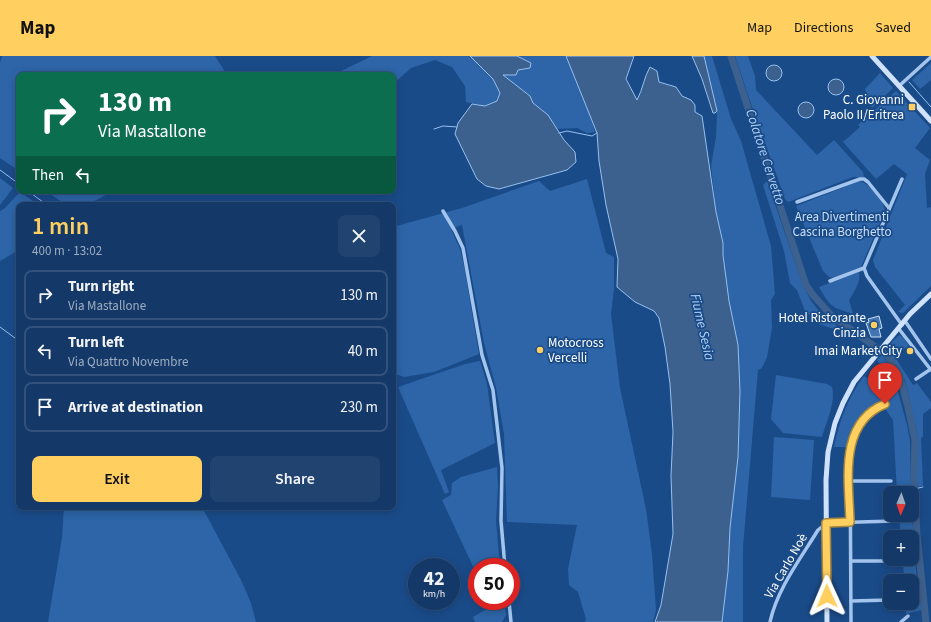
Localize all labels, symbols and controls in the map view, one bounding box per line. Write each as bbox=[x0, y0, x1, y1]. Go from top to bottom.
text: Map bbox=[20, 15, 55, 42]
text: Map bbox=[747, 18, 772, 38]
text: Directions bbox=[794, 18, 853, 38]
text: Saved bbox=[875, 18, 911, 38]
text: 130 m bbox=[98, 82, 172, 122]
icon: right bbox=[32, 88, 84, 140]
place label: C. Giovanni Paolo II/Eritrea bbox=[823, 91, 904, 124]
marker: C. Giovanni Paolo II/Eritrea bbox=[907, 102, 917, 112]
water label: Colatore Cervetto bbox=[740, 106, 790, 208]
text: Via Mastallone bbox=[98, 119, 206, 144]
icon: left bbox=[72, 164, 94, 186]
text: Then bbox=[32, 165, 64, 186]
park label: Area Divertimenti Cascina Borghetto bbox=[792, 208, 892, 241]
text: 1 min bbox=[32, 209, 89, 244]
button: close bbox=[338, 215, 380, 257]
text: 400 m · 13:02 bbox=[32, 242, 102, 260]
text: Turn right bbox=[68, 276, 134, 297]
icon: right bbox=[34, 284, 56, 306]
text: 130 m bbox=[340, 285, 378, 306]
water label: Fiume Sesia bbox=[685, 292, 720, 363]
text: Via Mastallone bbox=[68, 297, 146, 315]
place label: Hotel Ristorante Cinzia bbox=[779, 309, 866, 342]
marker: Hotel Ristorante Cinzia bbox=[869, 320, 879, 330]
text: Turn left bbox=[68, 332, 124, 353]
place label: Motocross Vercelli bbox=[548, 334, 604, 367]
icon: left bbox=[34, 340, 56, 362]
text: 40 m bbox=[348, 341, 378, 362]
place label: Imai Market City bbox=[814, 342, 902, 360]
marker: Motocross Vercelli bbox=[535, 345, 545, 355]
marker: Imai Market City bbox=[905, 346, 915, 356]
text: Via Quattro Novembre bbox=[68, 353, 188, 371]
pin bbox=[868, 363, 902, 404]
icon: arrive bbox=[874, 369, 896, 391]
icon: arrive bbox=[34, 396, 56, 418]
text: Arrive at destination bbox=[68, 397, 203, 418]
text: 230 m bbox=[340, 397, 378, 418]
button: Exit bbox=[32, 456, 202, 502]
button: Share bbox=[210, 456, 380, 502]
north arrow bbox=[883, 486, 919, 522]
map controls bbox=[883, 486, 919, 610]
street label: Via Carlo Noè bbox=[760, 530, 812, 602]
button: + bbox=[883, 530, 919, 566]
speed limit sign: 50 bbox=[468, 558, 520, 610]
text: 42 bbox=[423, 565, 445, 593]
button: − bbox=[883, 574, 919, 610]
position arrow bbox=[806, 575, 848, 617]
text: km/h bbox=[423, 587, 445, 601]

